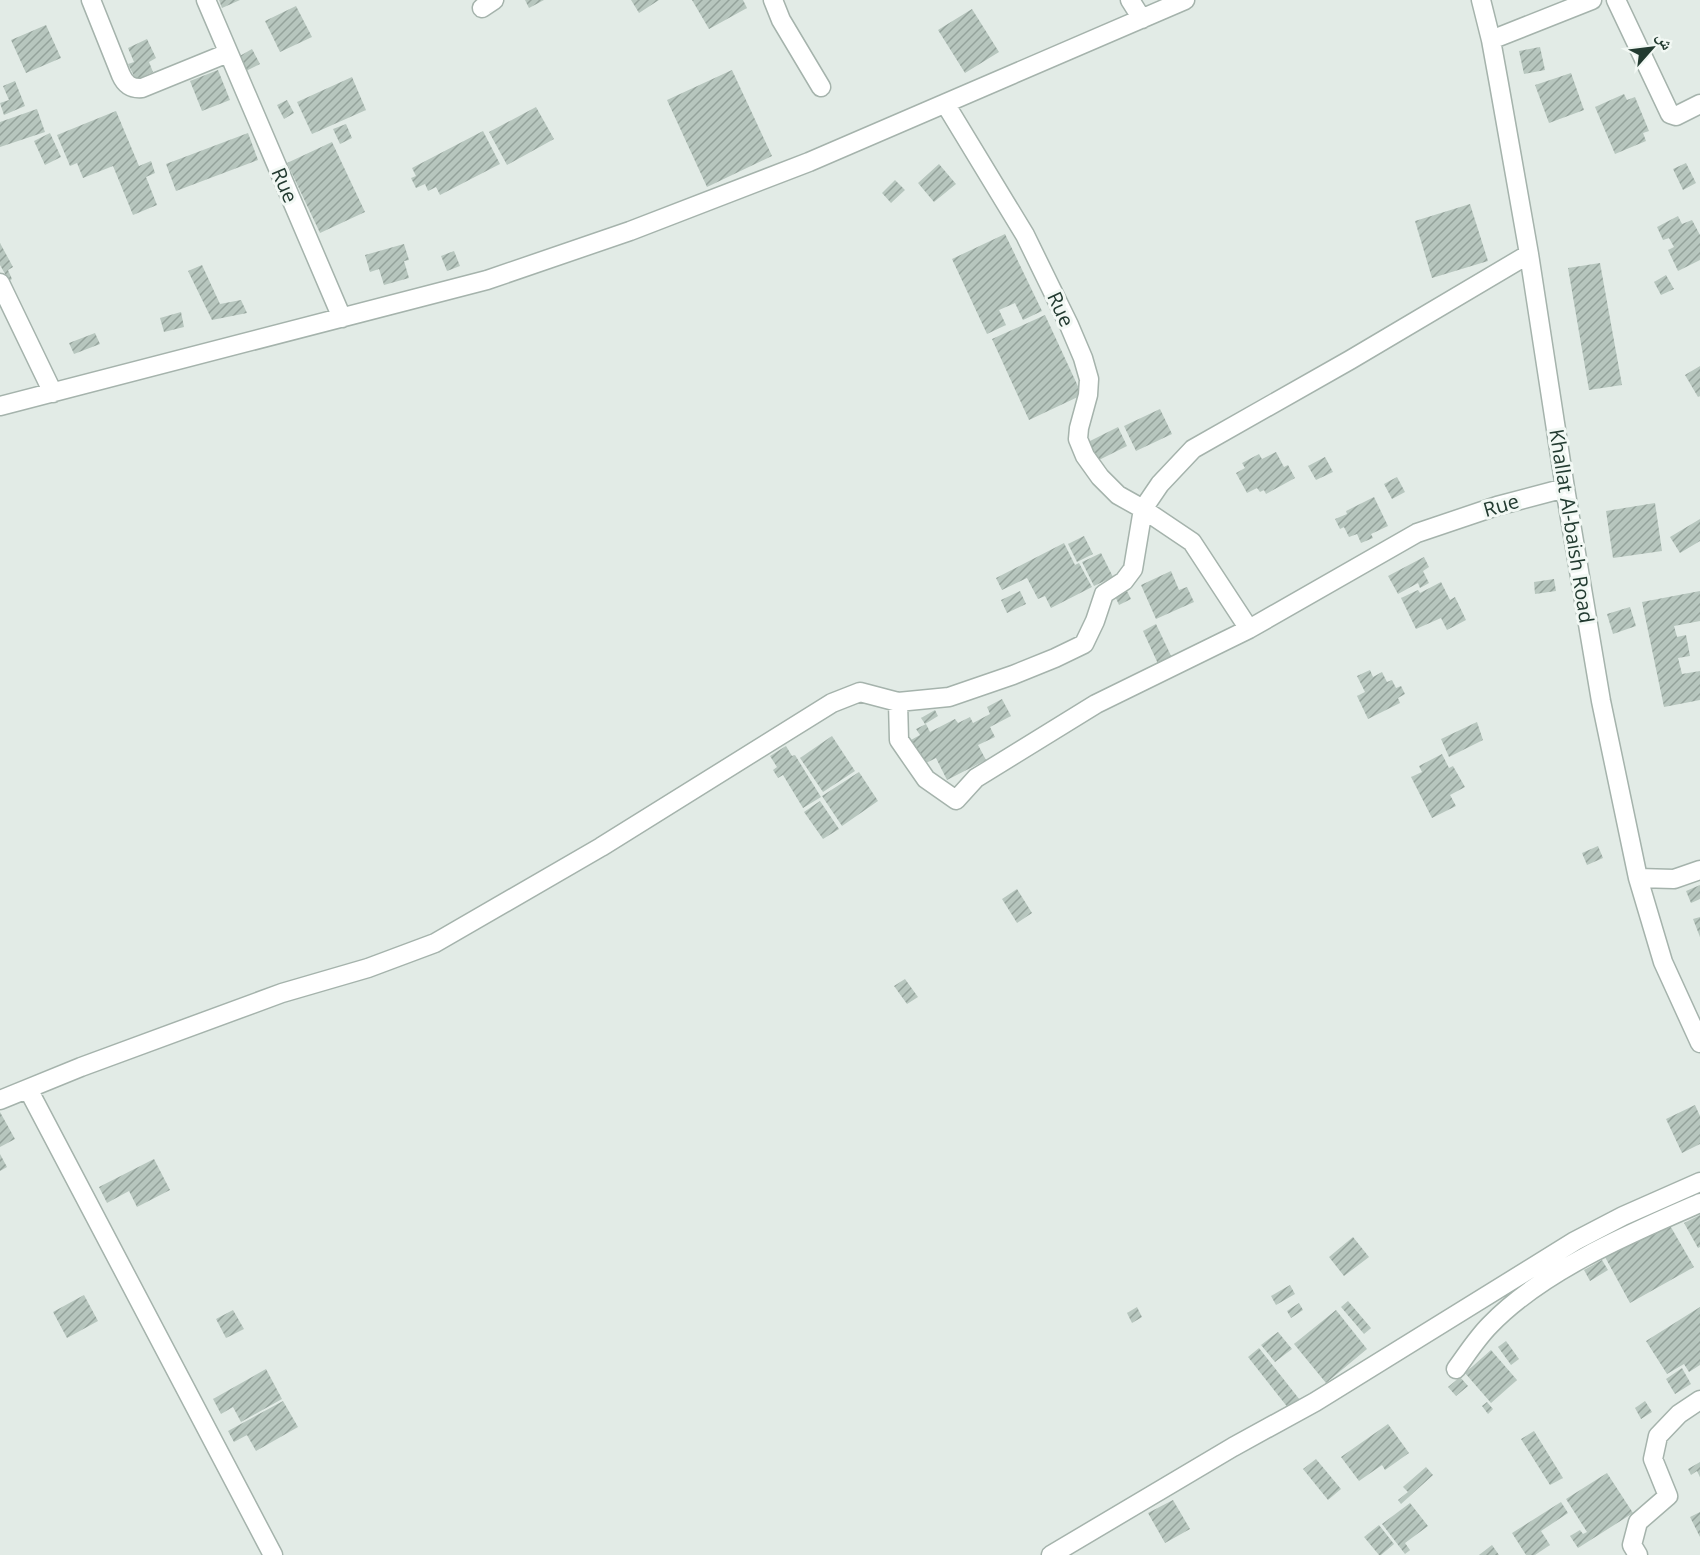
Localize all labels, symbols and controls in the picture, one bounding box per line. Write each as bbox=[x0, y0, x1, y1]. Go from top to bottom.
north arrow bbox=[1622, 18, 1682, 78]
text: ش bbox=[1652, 28, 1679, 54]
street label: Rue bbox=[266, 163, 304, 207]
street label: Rue bbox=[1041, 287, 1081, 331]
street label: Khallat Al-baish Road bbox=[1543, 427, 1601, 625]
street label: Rue bbox=[1480, 487, 1522, 523]

